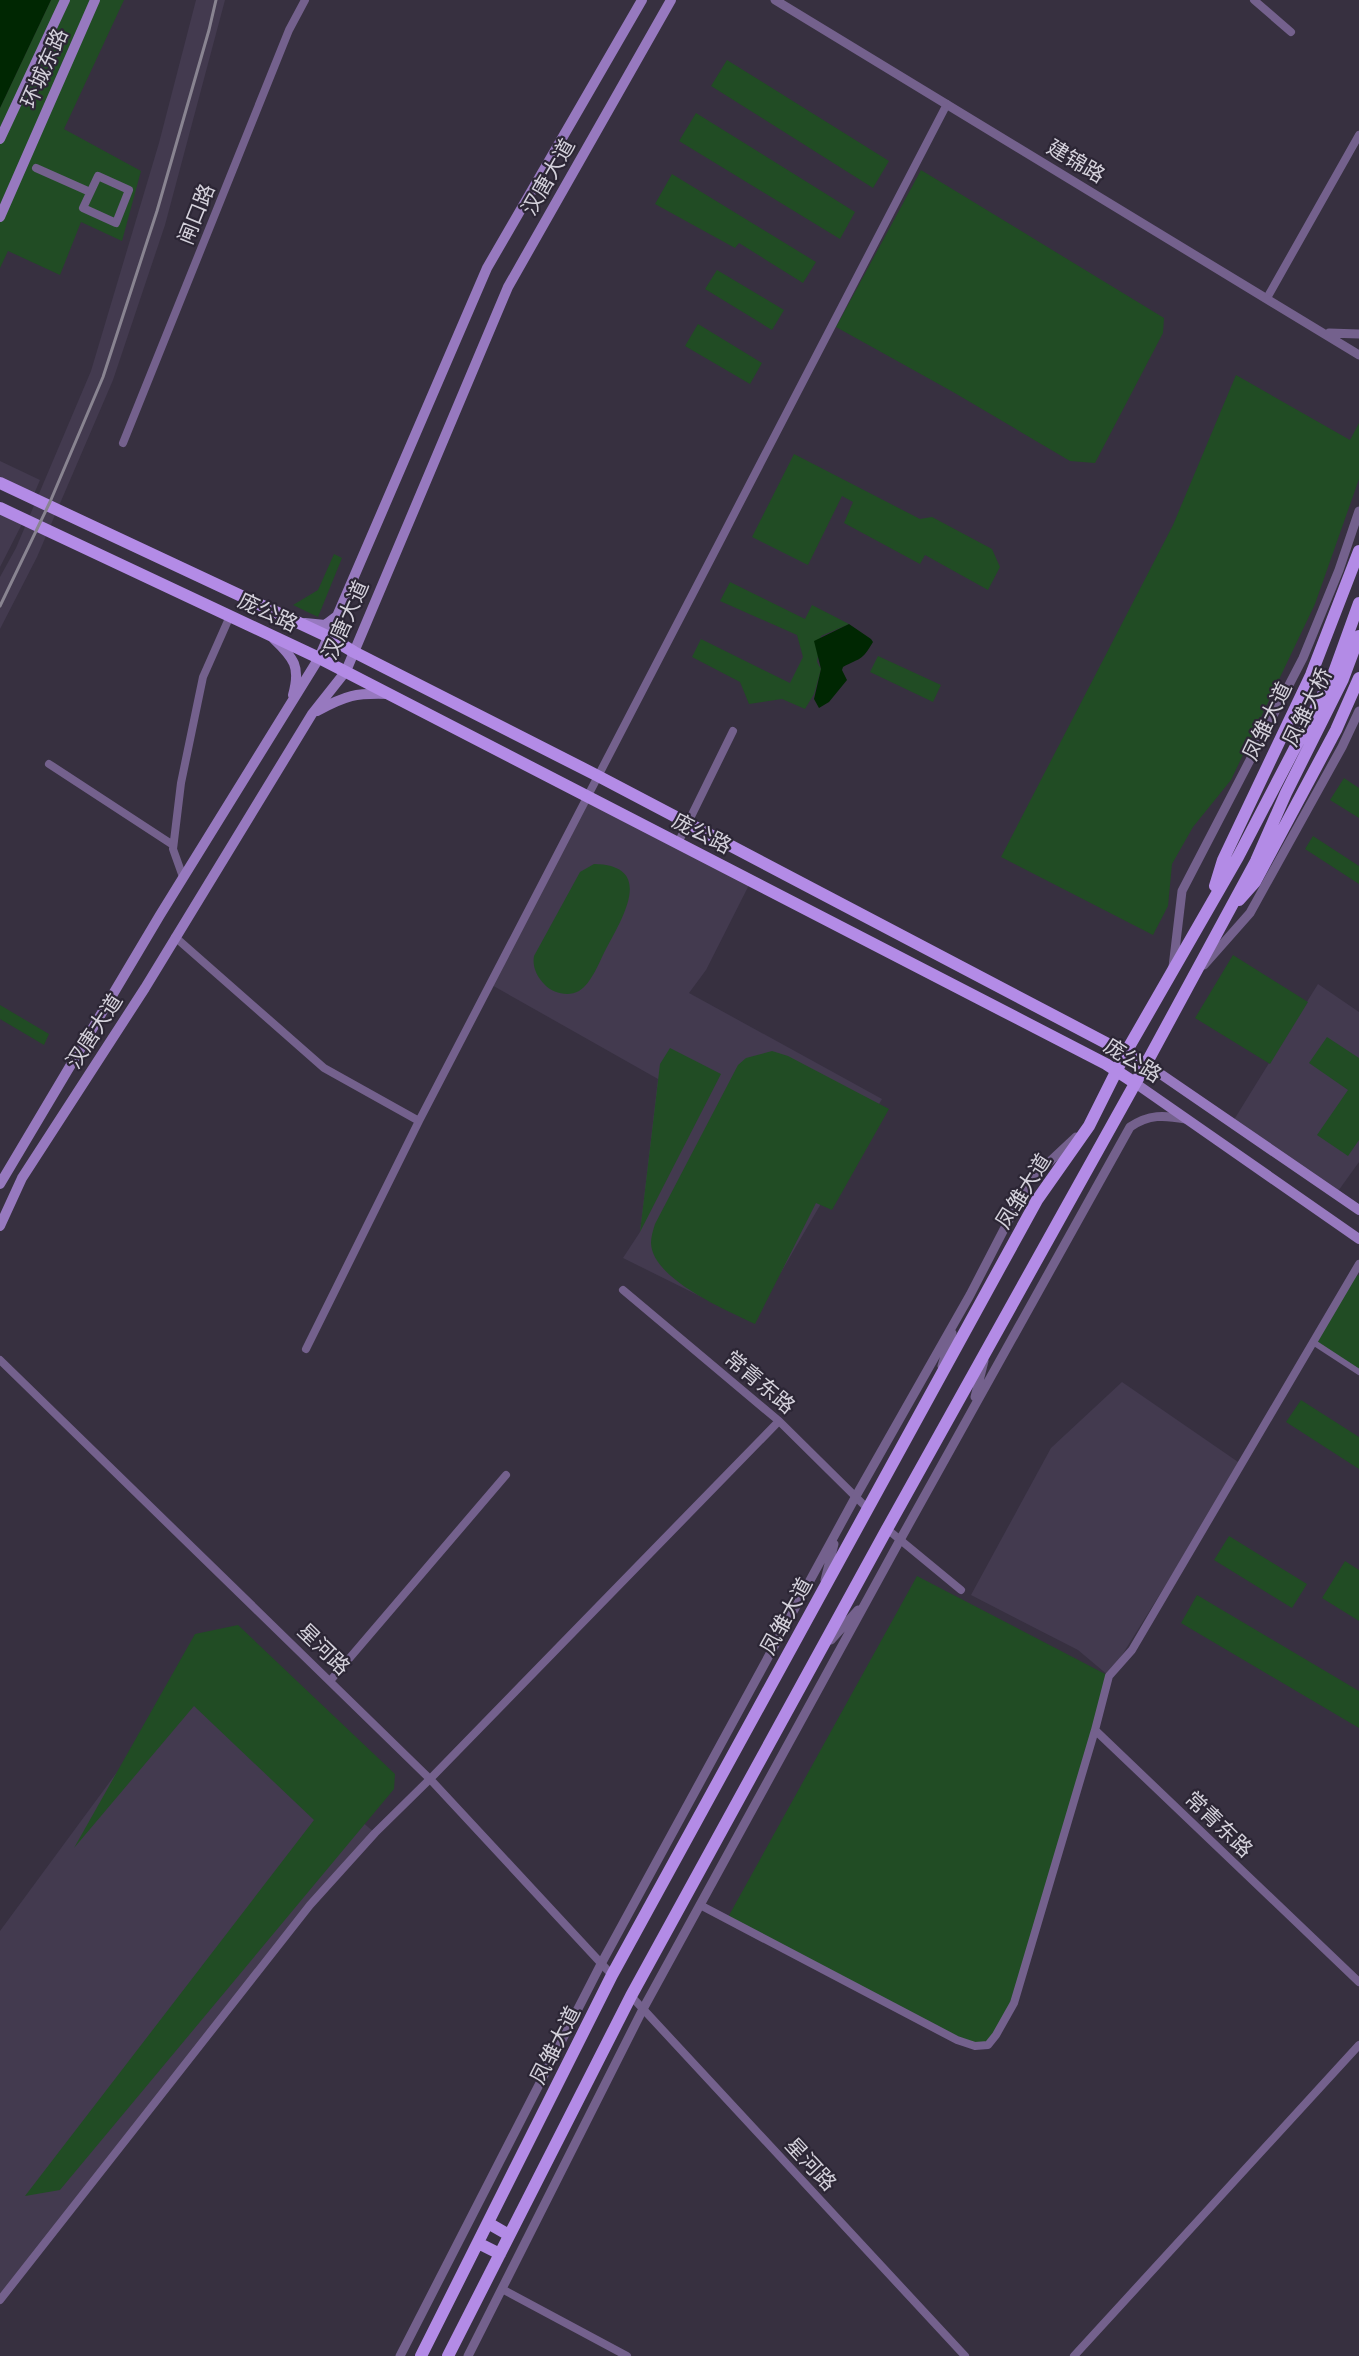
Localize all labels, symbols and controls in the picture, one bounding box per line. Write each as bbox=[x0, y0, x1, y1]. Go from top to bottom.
street label: 环城东路 bbox=[15, 24, 73, 112]
street label: 建锦路 bbox=[1042, 133, 1110, 189]
street label: 汉唐大道 bbox=[515, 134, 581, 220]
street label: 闸口路 bbox=[172, 180, 220, 248]
street label: 汉唐大道 bbox=[316, 576, 374, 664]
street label: 庞公路 bbox=[234, 586, 302, 638]
street label: 凤雏大桥 bbox=[1276, 663, 1338, 751]
street label: 凤雏大道 bbox=[1236, 677, 1298, 765]
street label: 庞公路 bbox=[668, 807, 736, 859]
street label: 汉唐大道 bbox=[60, 988, 128, 1074]
street label: 庞公路 bbox=[1099, 1032, 1167, 1088]
street label: 凤雏大道 bbox=[989, 1148, 1057, 1234]
street label: 常青东路 bbox=[719, 1345, 801, 1419]
street label: 凤雏大道 bbox=[754, 1573, 818, 1659]
street label: 星河路 bbox=[292, 1617, 356, 1681]
street label: 常青东路 bbox=[1179, 1785, 1259, 1863]
street label: 凤雏大道 bbox=[524, 2001, 586, 2089]
street label: 星河路 bbox=[780, 2132, 842, 2196]

